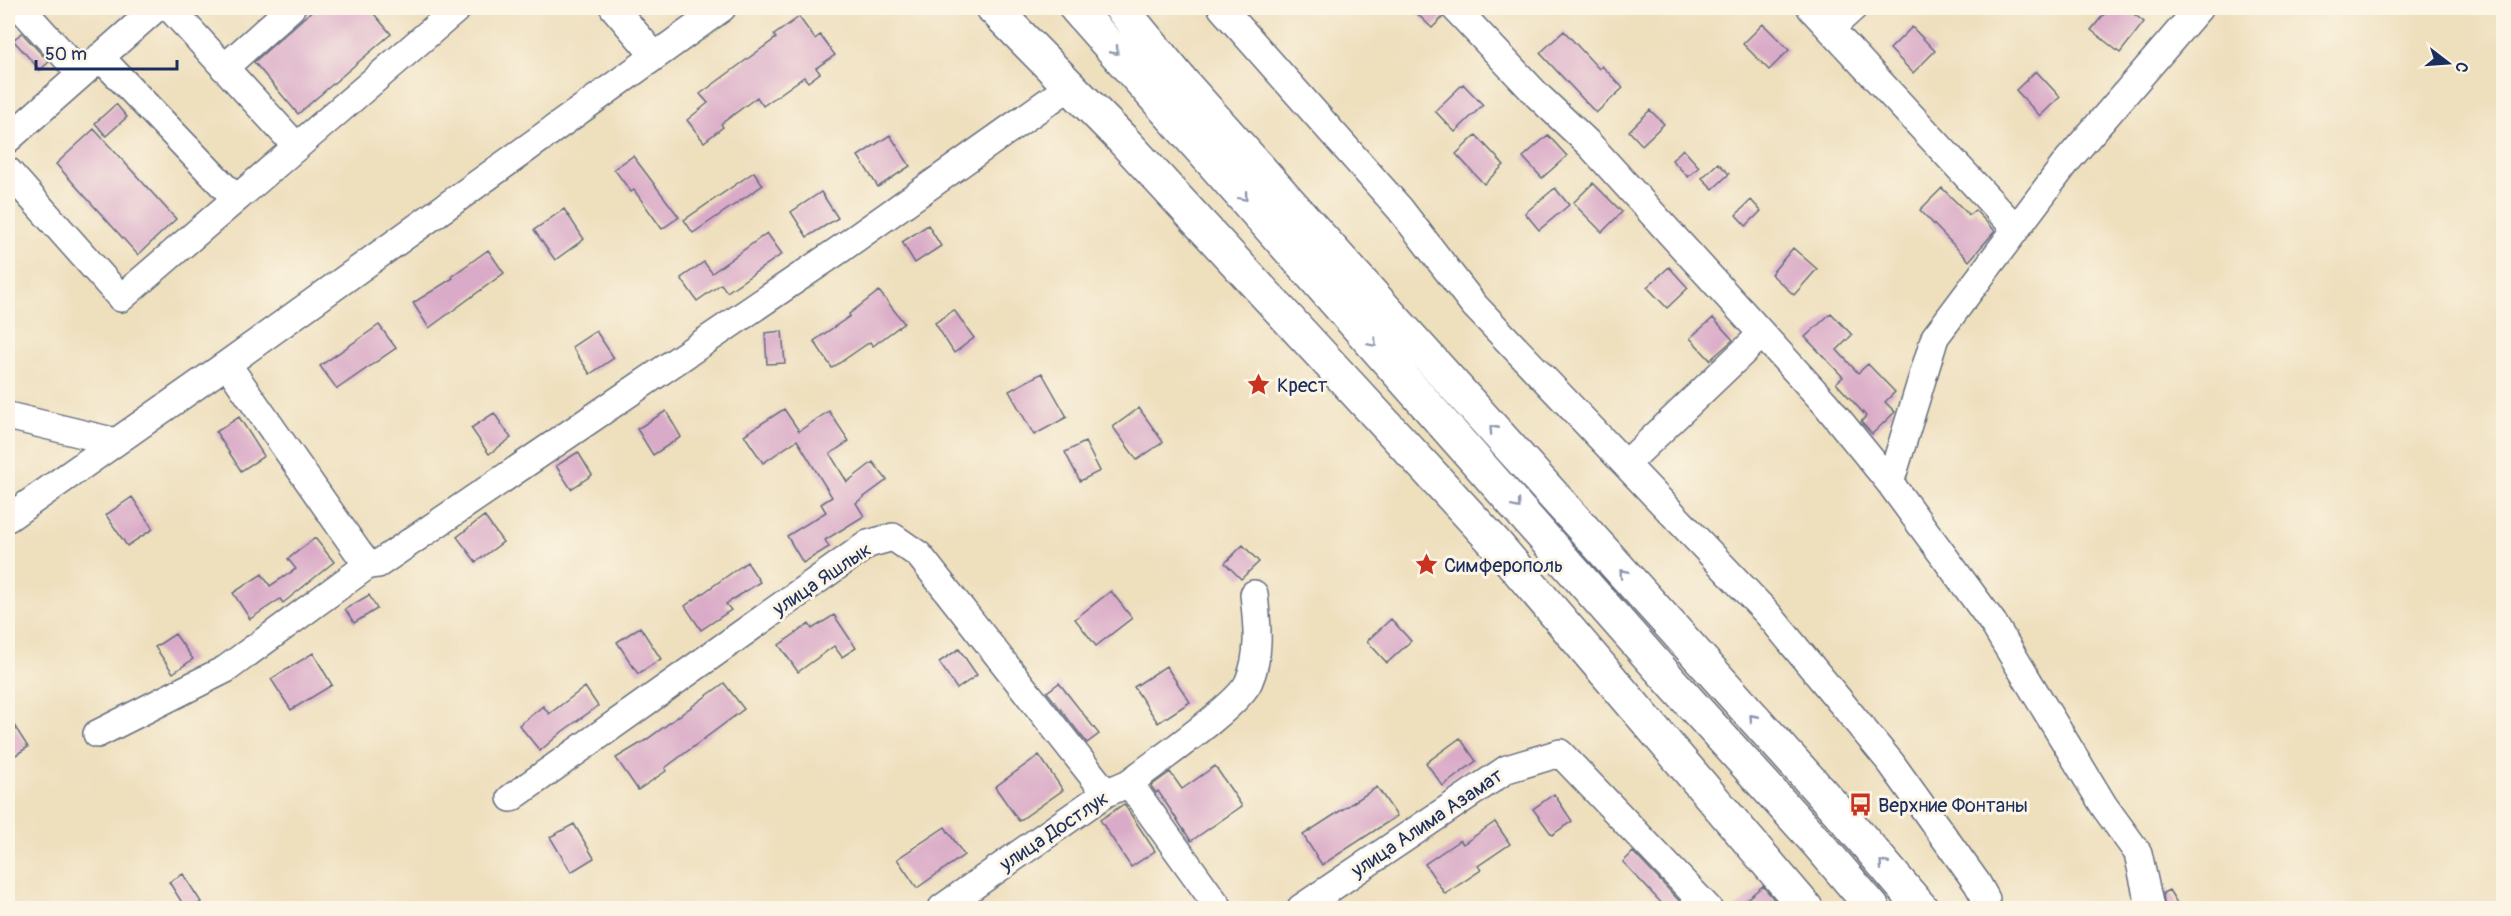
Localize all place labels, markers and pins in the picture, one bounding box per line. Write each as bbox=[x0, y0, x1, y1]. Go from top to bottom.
place icon: Крест bbox=[1246, 372, 1272, 398]
place label: Крест bbox=[1277, 373, 1328, 398]
place icon: Симферополь bbox=[1413, 552, 1439, 578]
place label: Симферополь bbox=[1444, 553, 1563, 578]
bus stop icon: Верхние Фонтаны bbox=[1847, 792, 1873, 818]
place label: Верхние Фонтаны bbox=[1878, 793, 2028, 818]

